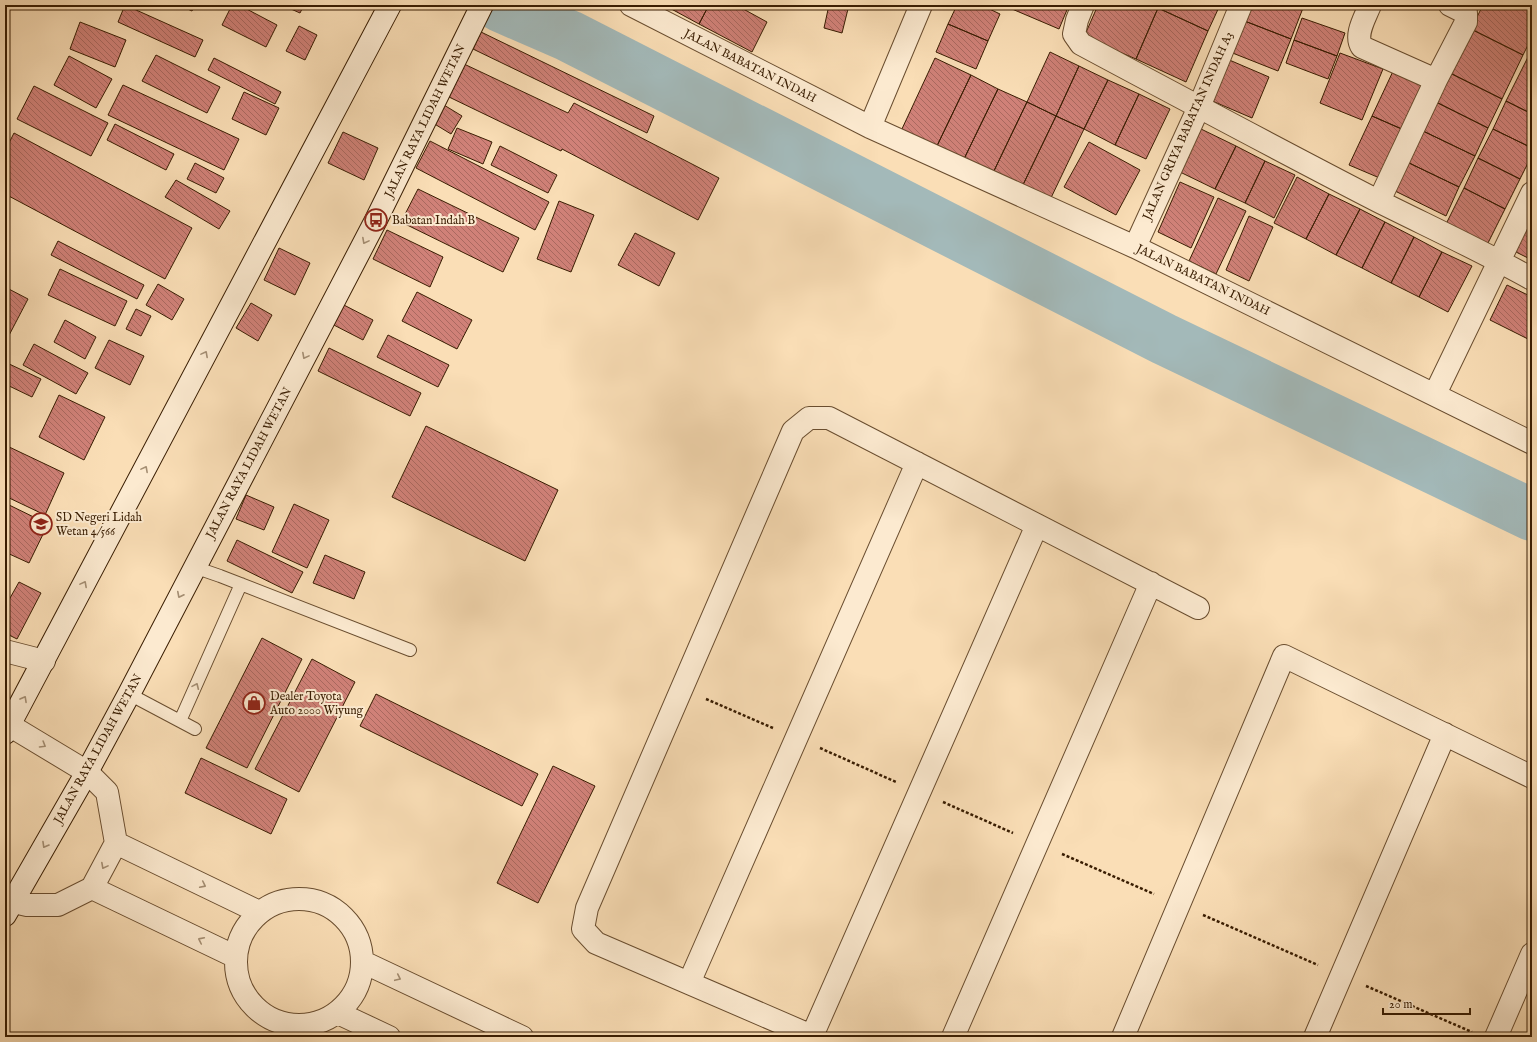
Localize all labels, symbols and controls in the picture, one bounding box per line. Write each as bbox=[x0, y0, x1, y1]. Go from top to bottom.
street label: JALAN BABATAN INDAH bbox=[679, 25, 819, 107]
street label: JALAN GRIYA BABATAN INDAH A3 bbox=[1139, 30, 1237, 225]
street label: JALAN RAYA LIDAH WETAN bbox=[380, 41, 470, 202]
bus stop icon: Babatan Indah B bbox=[363, 207, 389, 233]
place label: Babatan Indah B bbox=[392, 213, 475, 228]
one-way arrow bbox=[362, 236, 370, 244]
street label: JALAN BABATAN INDAH bbox=[1131, 240, 1272, 320]
one-way arrow bbox=[201, 351, 208, 358]
one-way arrow bbox=[302, 352, 310, 359]
street label: JALAN RAYA LIDAH WETAN bbox=[202, 384, 296, 543]
one-way arrow bbox=[140, 466, 147, 473]
place label: SD Negeri Lidah Wetan 4/566 bbox=[56, 510, 143, 539]
school or university icon: SD Negeri Lidah Wetan 4/566 bbox=[28, 511, 54, 537]
one-way arrow bbox=[79, 580, 86, 588]
one-way arrow bbox=[177, 591, 185, 598]
street label: JALAN RAYA LIDAH WETAN bbox=[50, 671, 147, 829]
one-way arrow bbox=[191, 682, 199, 689]
place label: Dealer Toyota Auto 2000 Wiyung bbox=[269, 689, 364, 718]
shop icon: Dealer Toyota Auto 2000 Wiyung bbox=[241, 690, 267, 716]
one-way arrow bbox=[19, 696, 26, 703]
one-way arrow bbox=[39, 740, 46, 748]
one-way arrow bbox=[43, 841, 50, 848]
one-way arrow bbox=[101, 862, 109, 869]
one-way arrow bbox=[198, 880, 206, 888]
one-way arrow bbox=[198, 937, 205, 945]
one-way arrow bbox=[394, 973, 401, 981]
scale bar bbox=[1383, 990, 1470, 1016]
text: 20 m bbox=[1389, 997, 1412, 1012]

